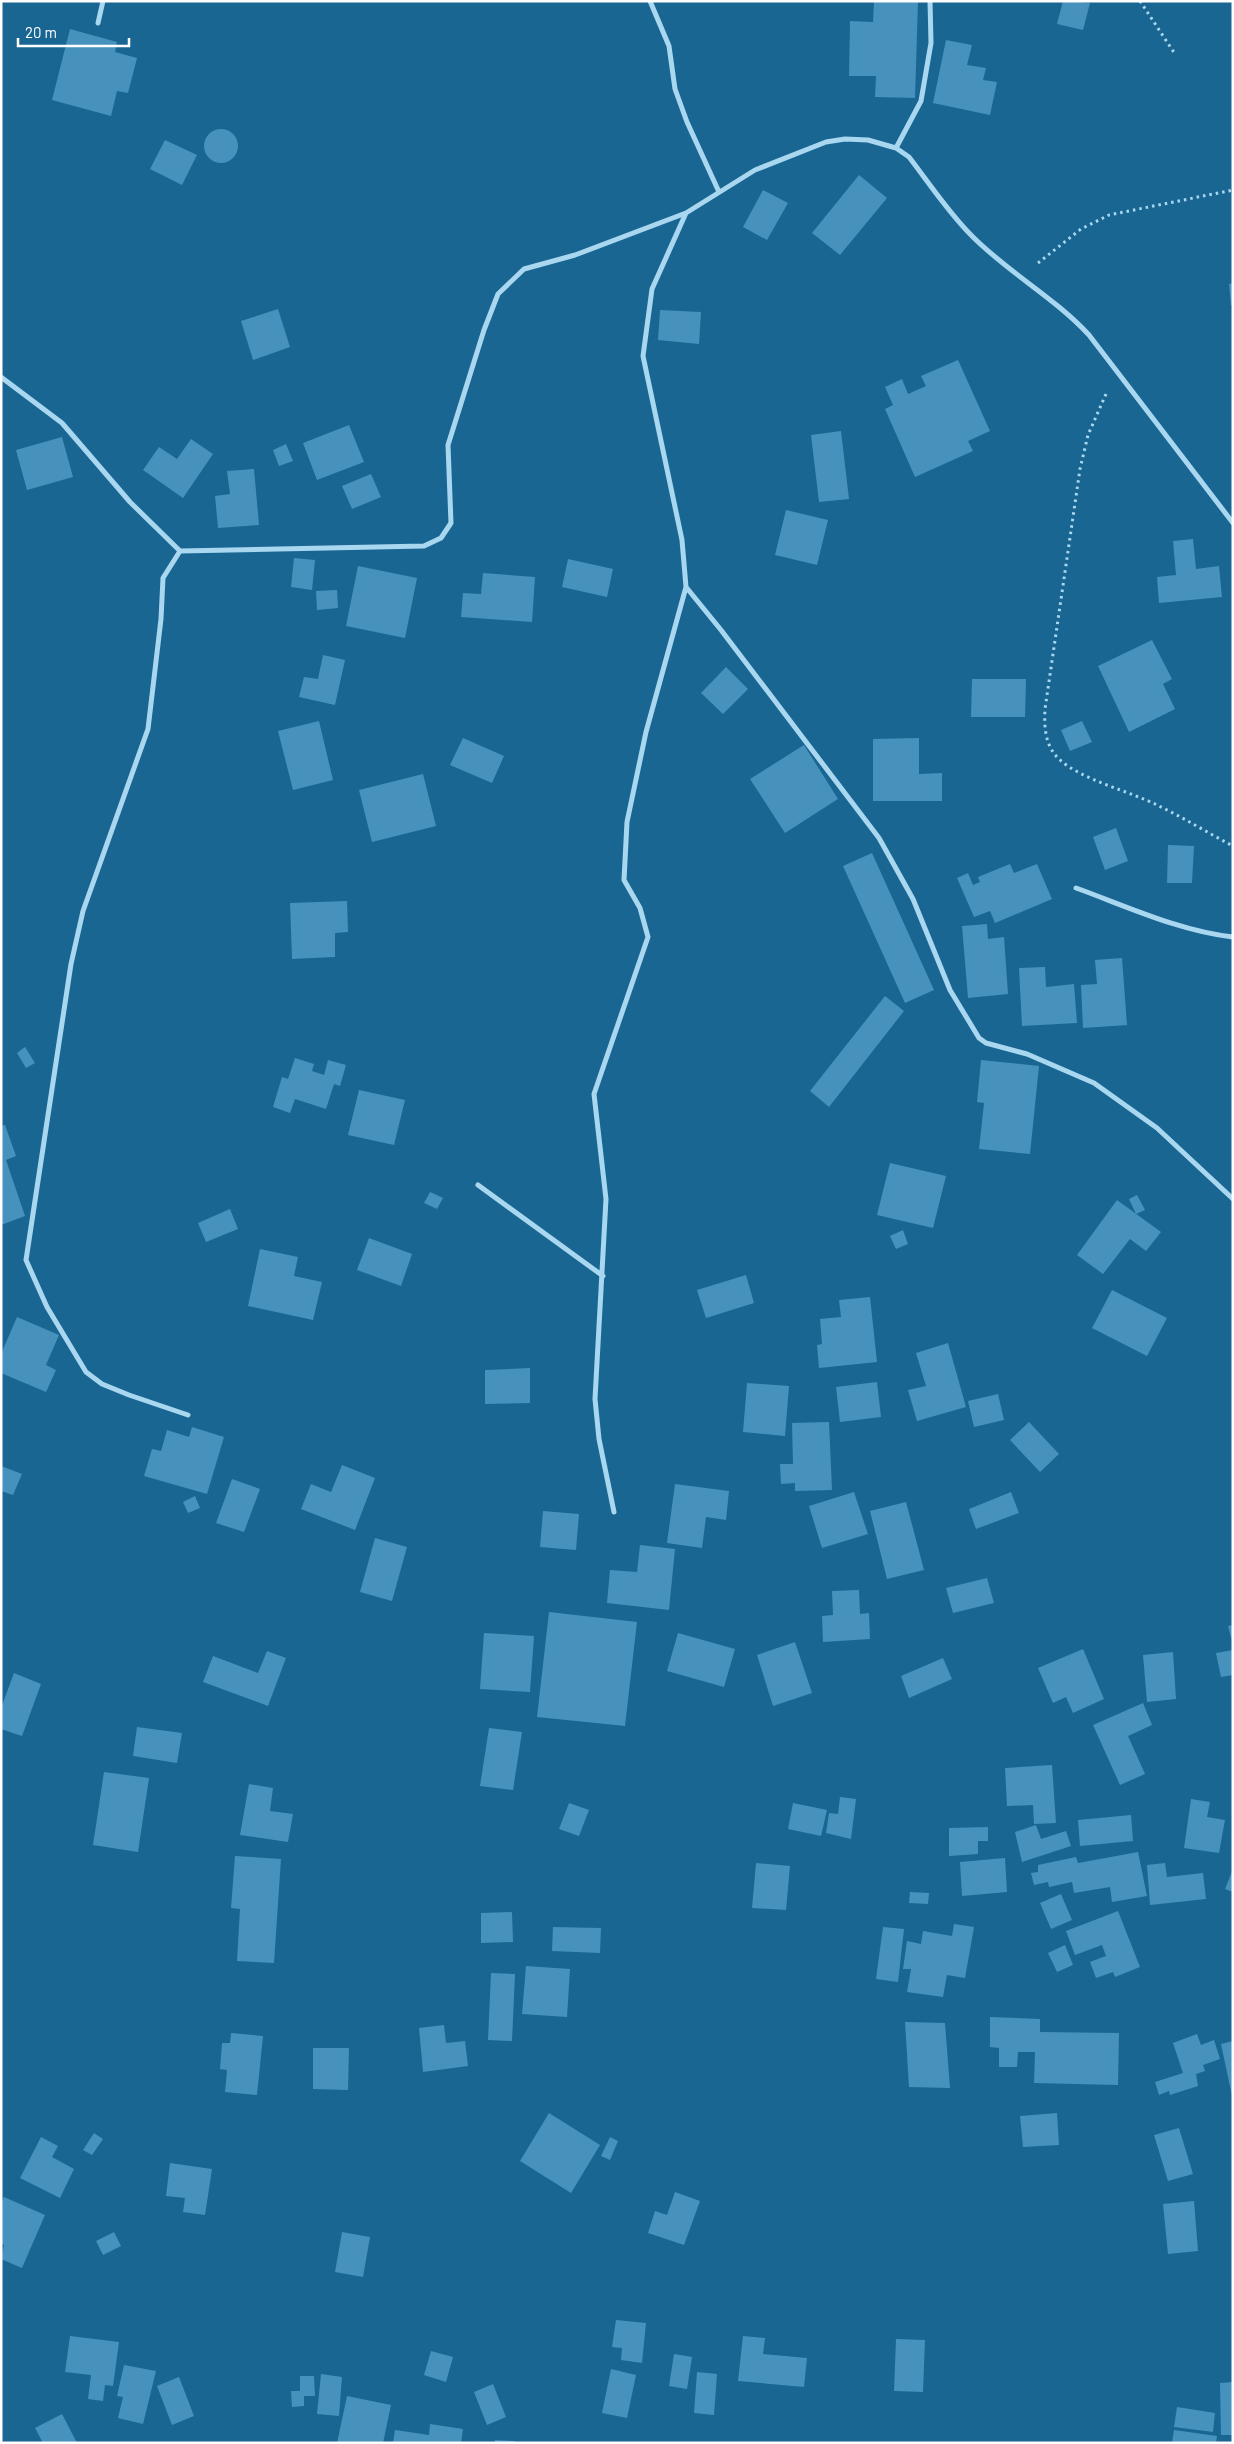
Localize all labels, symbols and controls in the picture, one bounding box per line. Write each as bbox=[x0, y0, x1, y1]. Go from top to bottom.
scale bar bbox=[18, 15, 129, 47]
text: 20 m bbox=[25, 23, 57, 41]

